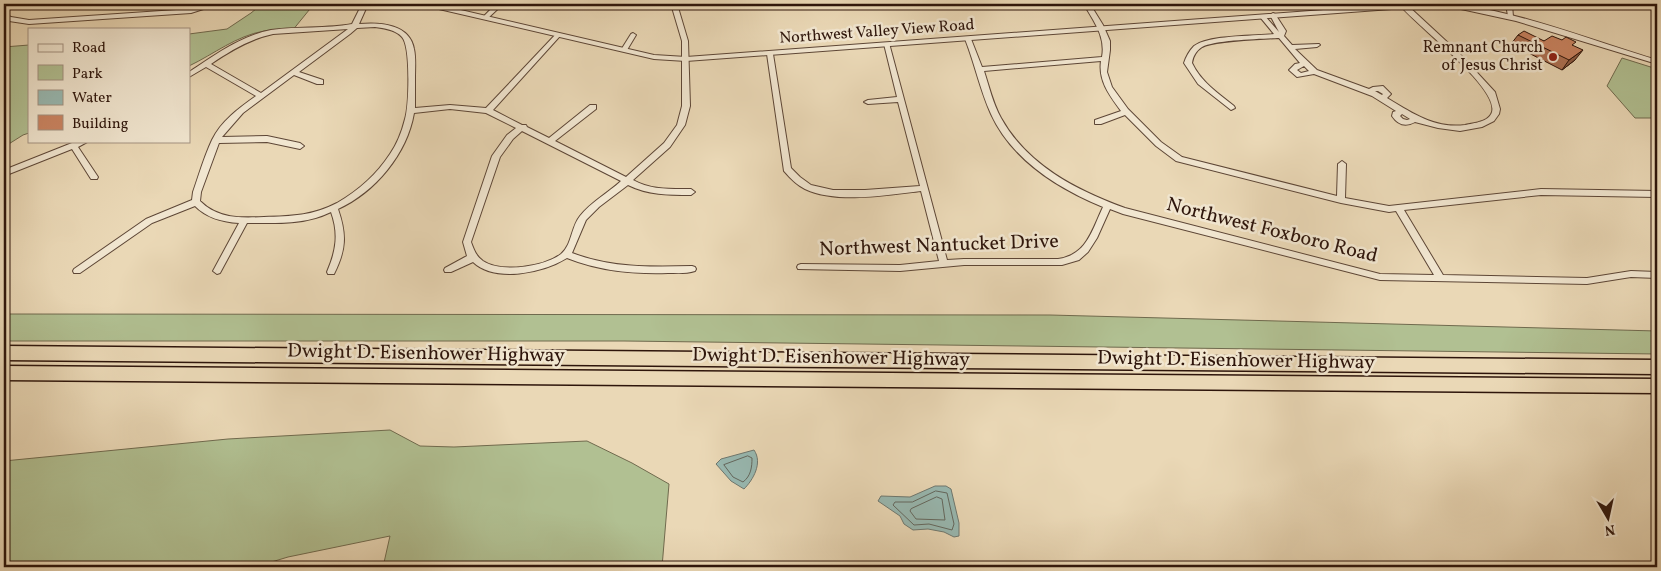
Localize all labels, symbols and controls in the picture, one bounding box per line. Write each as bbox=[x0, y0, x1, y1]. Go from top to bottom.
street label: Northwest Valley View Road bbox=[779, 14, 975, 50]
legend bbox=[28, 28, 190, 142]
place label: Remnant Church of Jesus Christ bbox=[1423, 37, 1543, 77]
text: Road bbox=[72, 38, 106, 59]
marker: Remnant Church of Jesus Christ bbox=[1547, 51, 1559, 63]
text: Park bbox=[72, 64, 103, 85]
text: Water bbox=[72, 88, 112, 109]
text: Building bbox=[72, 114, 129, 135]
street label: Northwest Foxboro Road bbox=[1163, 191, 1381, 271]
street label: Northwest Nantucket Drive bbox=[819, 228, 1059, 264]
street label: Dwight D. Eisenhower Highway bbox=[287, 338, 565, 370]
street label: Dwight D. Eisenhower Highway bbox=[692, 342, 970, 374]
street label: Dwight D. Eisenhower Highway bbox=[1097, 345, 1375, 377]
north arrow bbox=[1584, 494, 1634, 544]
text: N bbox=[1603, 519, 1616, 540]

